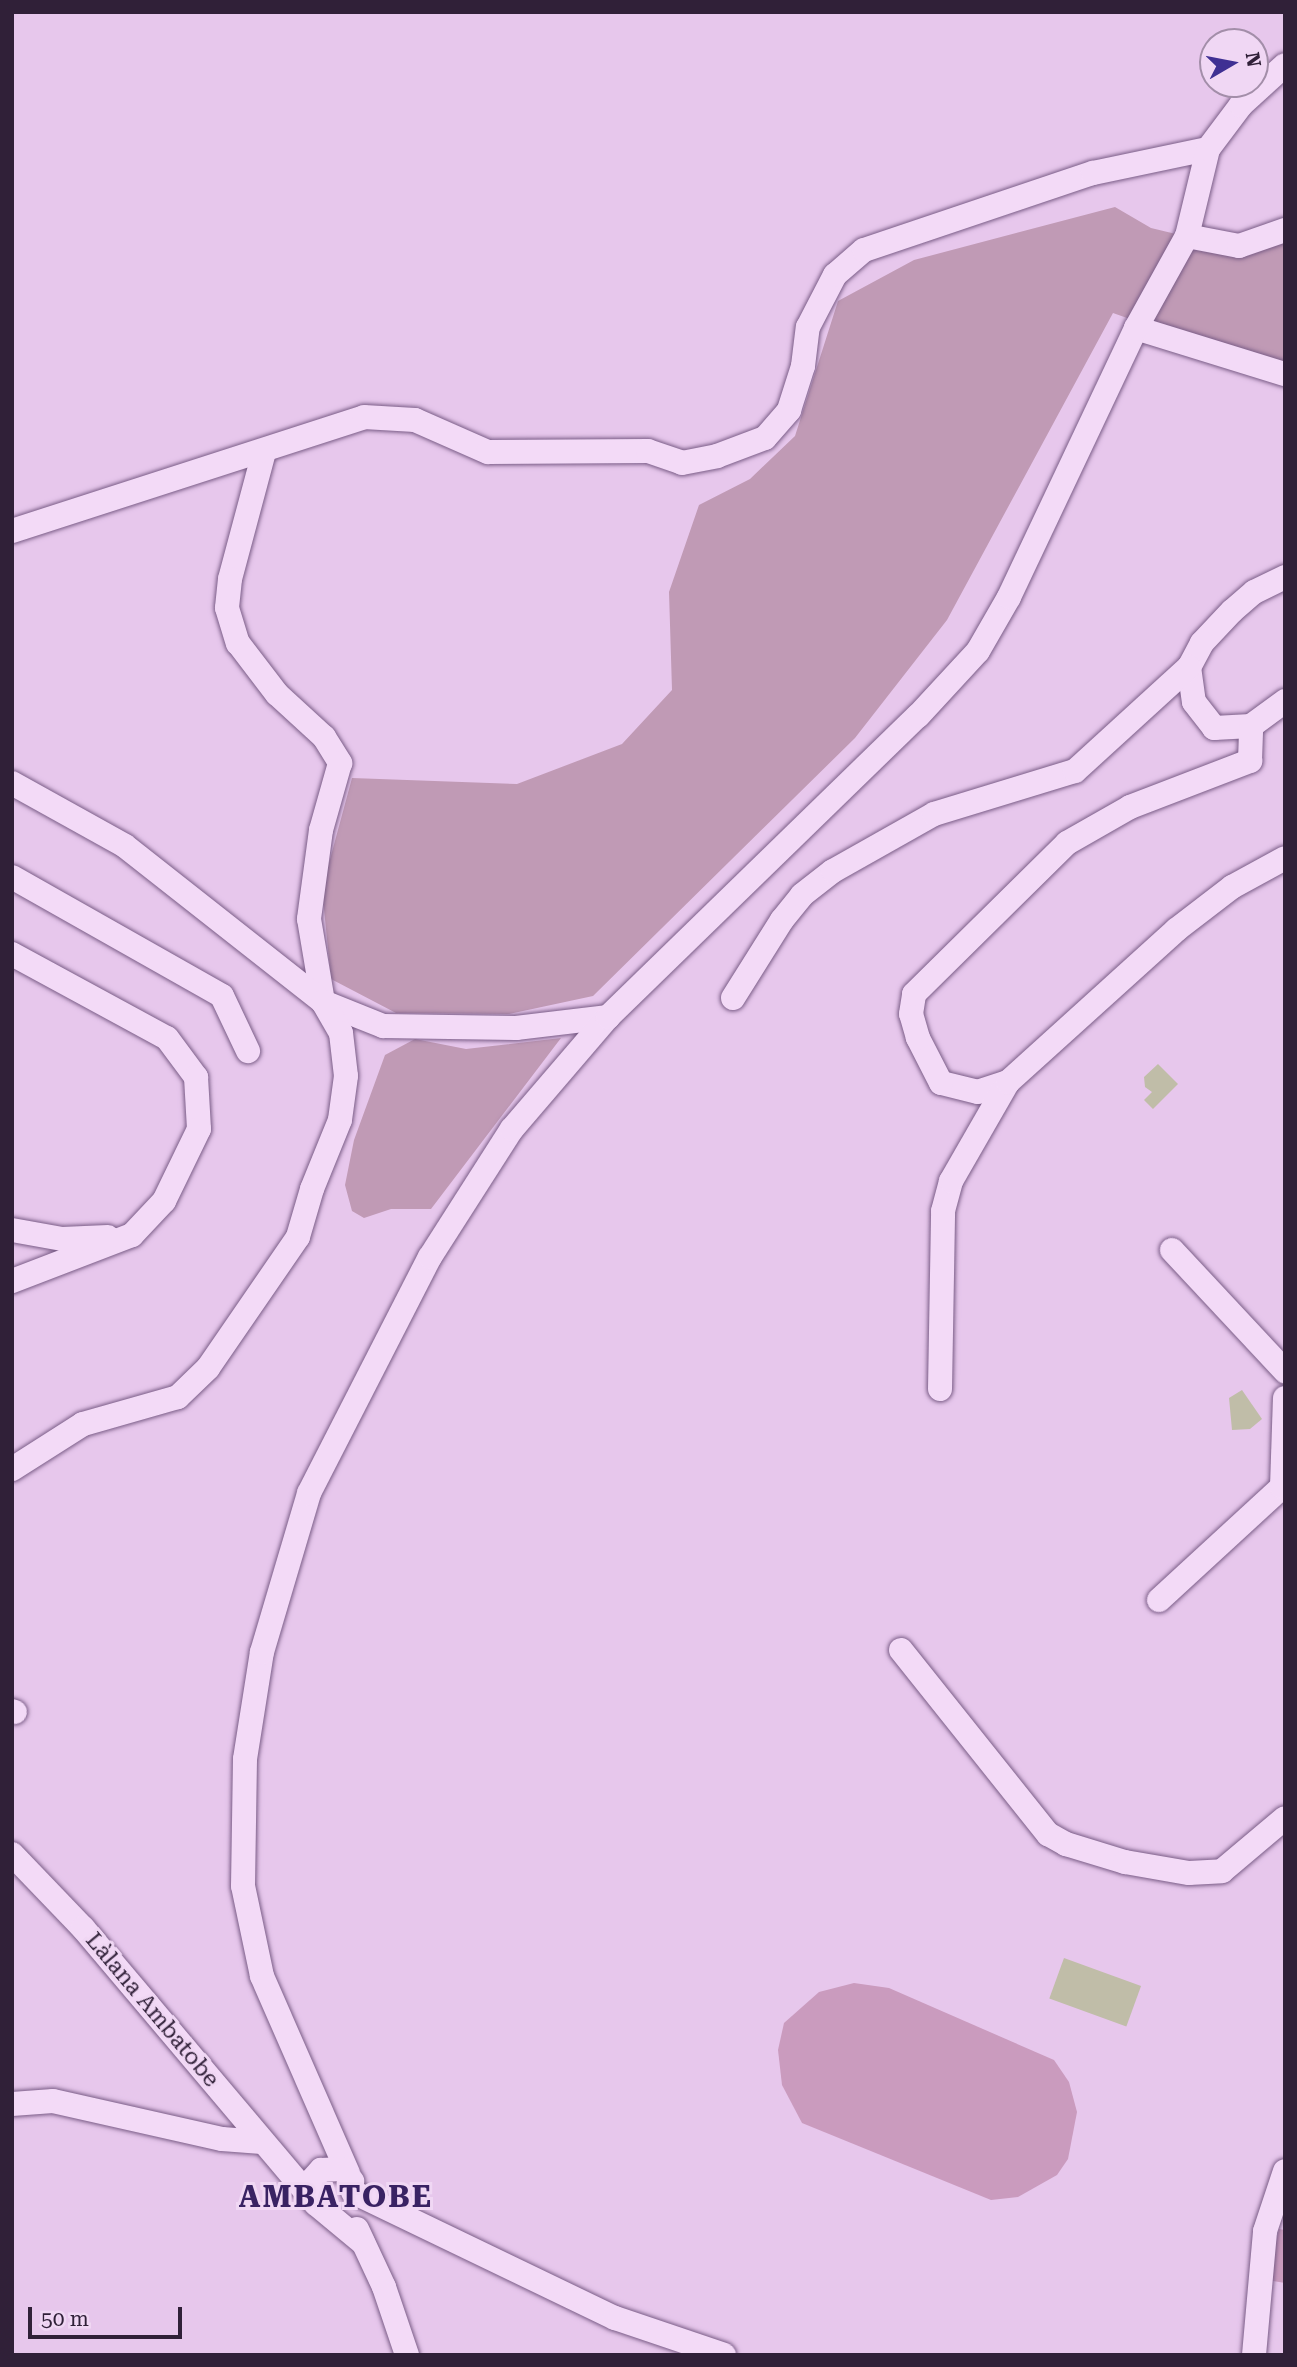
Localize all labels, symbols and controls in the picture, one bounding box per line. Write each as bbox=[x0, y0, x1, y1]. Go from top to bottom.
north arrow bbox=[1199, 28, 1269, 98]
text: N bbox=[1241, 50, 1266, 69]
street label: Làlana Ambatobe bbox=[79, 1927, 225, 2093]
district label: AMBATOBE bbox=[240, 2179, 432, 2215]
scale bar bbox=[32, 2294, 186, 2338]
text: 50 m bbox=[41, 2307, 89, 2331]

